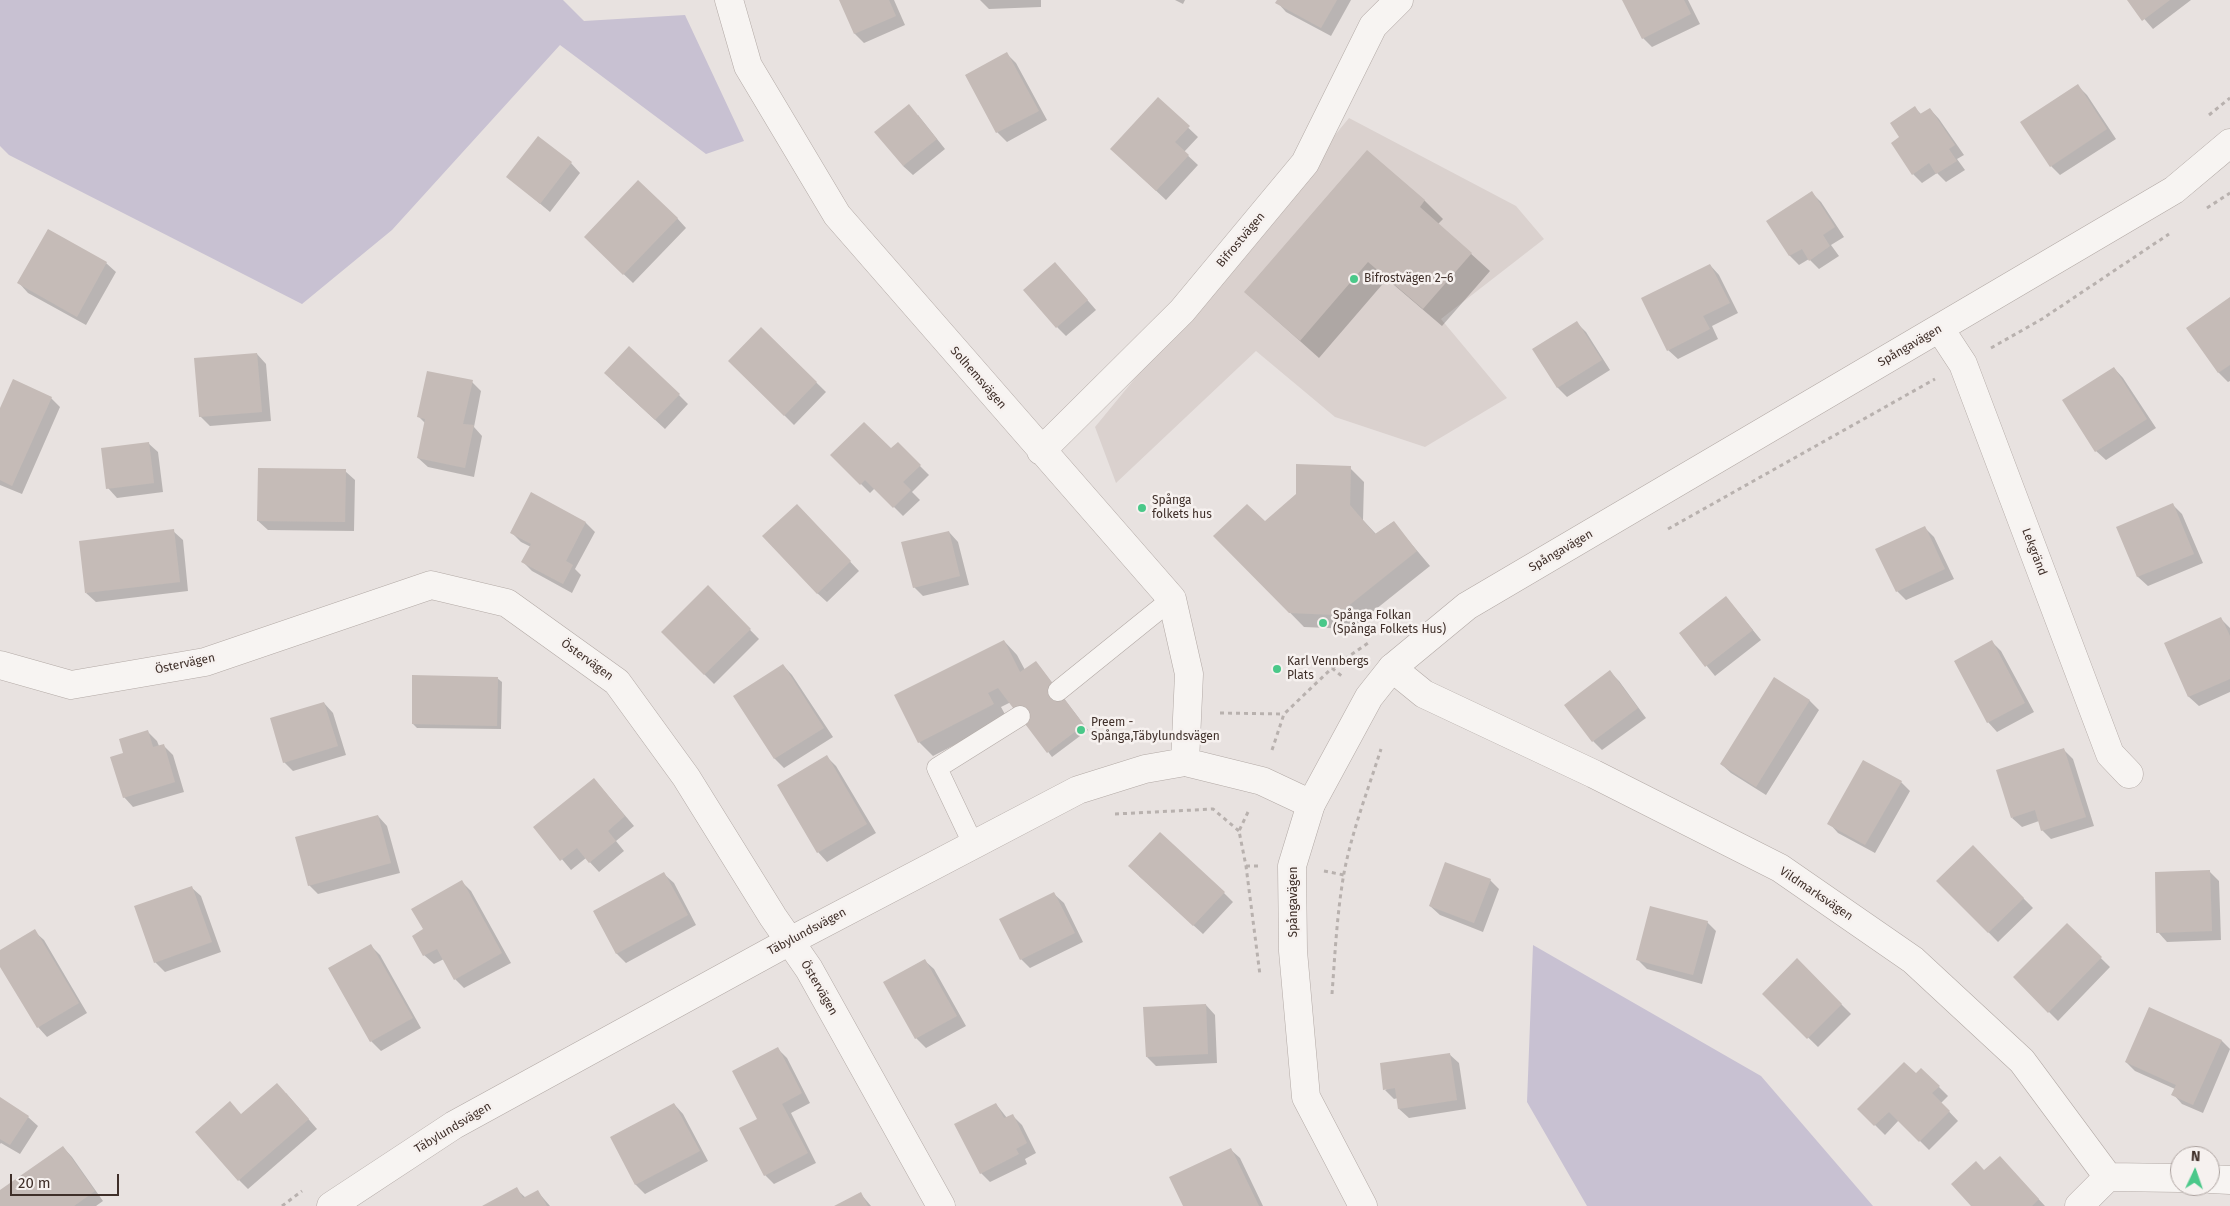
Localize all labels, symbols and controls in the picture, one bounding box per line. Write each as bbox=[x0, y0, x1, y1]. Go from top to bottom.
street label: Bifrostvägen bbox=[1214, 209, 1268, 271]
place label: Bifrostvägen 2–6 bbox=[1364, 272, 1453, 286]
marker: Bifrostvägen 2–6 bbox=[1348, 273, 1360, 285]
street label: Spångavägen bbox=[1876, 322, 1944, 370]
street label: Solhemsvägen bbox=[947, 344, 1009, 412]
place label: Spånga folkets hus bbox=[1152, 494, 1212, 522]
marker: Spånga folkets hus bbox=[1136, 502, 1148, 514]
street label: Lekgränd bbox=[2018, 526, 2050, 578]
street label: Spångavägen bbox=[1527, 527, 1595, 575]
place label: Spånga Folkan (Spånga Folkets Hus) bbox=[1333, 609, 1446, 637]
marker: Spånga Folkan (Spånga Folkets Hus) bbox=[1317, 617, 1329, 629]
street label: Östervägen bbox=[558, 636, 616, 684]
street label: Östervägen bbox=[154, 651, 216, 677]
place label: Karl Vennbergs Plats bbox=[1287, 655, 1369, 683]
marker: Karl Vennbergs Plats bbox=[1271, 663, 1283, 675]
place label: Preem - Spånga,Täbylundsvägen bbox=[1091, 716, 1220, 744]
marker: Preem - Spånga,Täbylundsvägen bbox=[1075, 724, 1087, 736]
street label: Vildmarksvägen bbox=[1777, 864, 1855, 924]
street label: Spångavägen bbox=[1287, 866, 1301, 938]
street label: Täbylundsvägen bbox=[765, 905, 849, 959]
street label: Östervägen bbox=[798, 958, 840, 1018]
street label: Täbylundsvägen bbox=[412, 1099, 494, 1157]
north arrow bbox=[2170, 1146, 2220, 1196]
text: N bbox=[2191, 1148, 2201, 1165]
scale bar bbox=[12, 1164, 121, 1196]
text: 20 m bbox=[18, 1174, 51, 1192]

